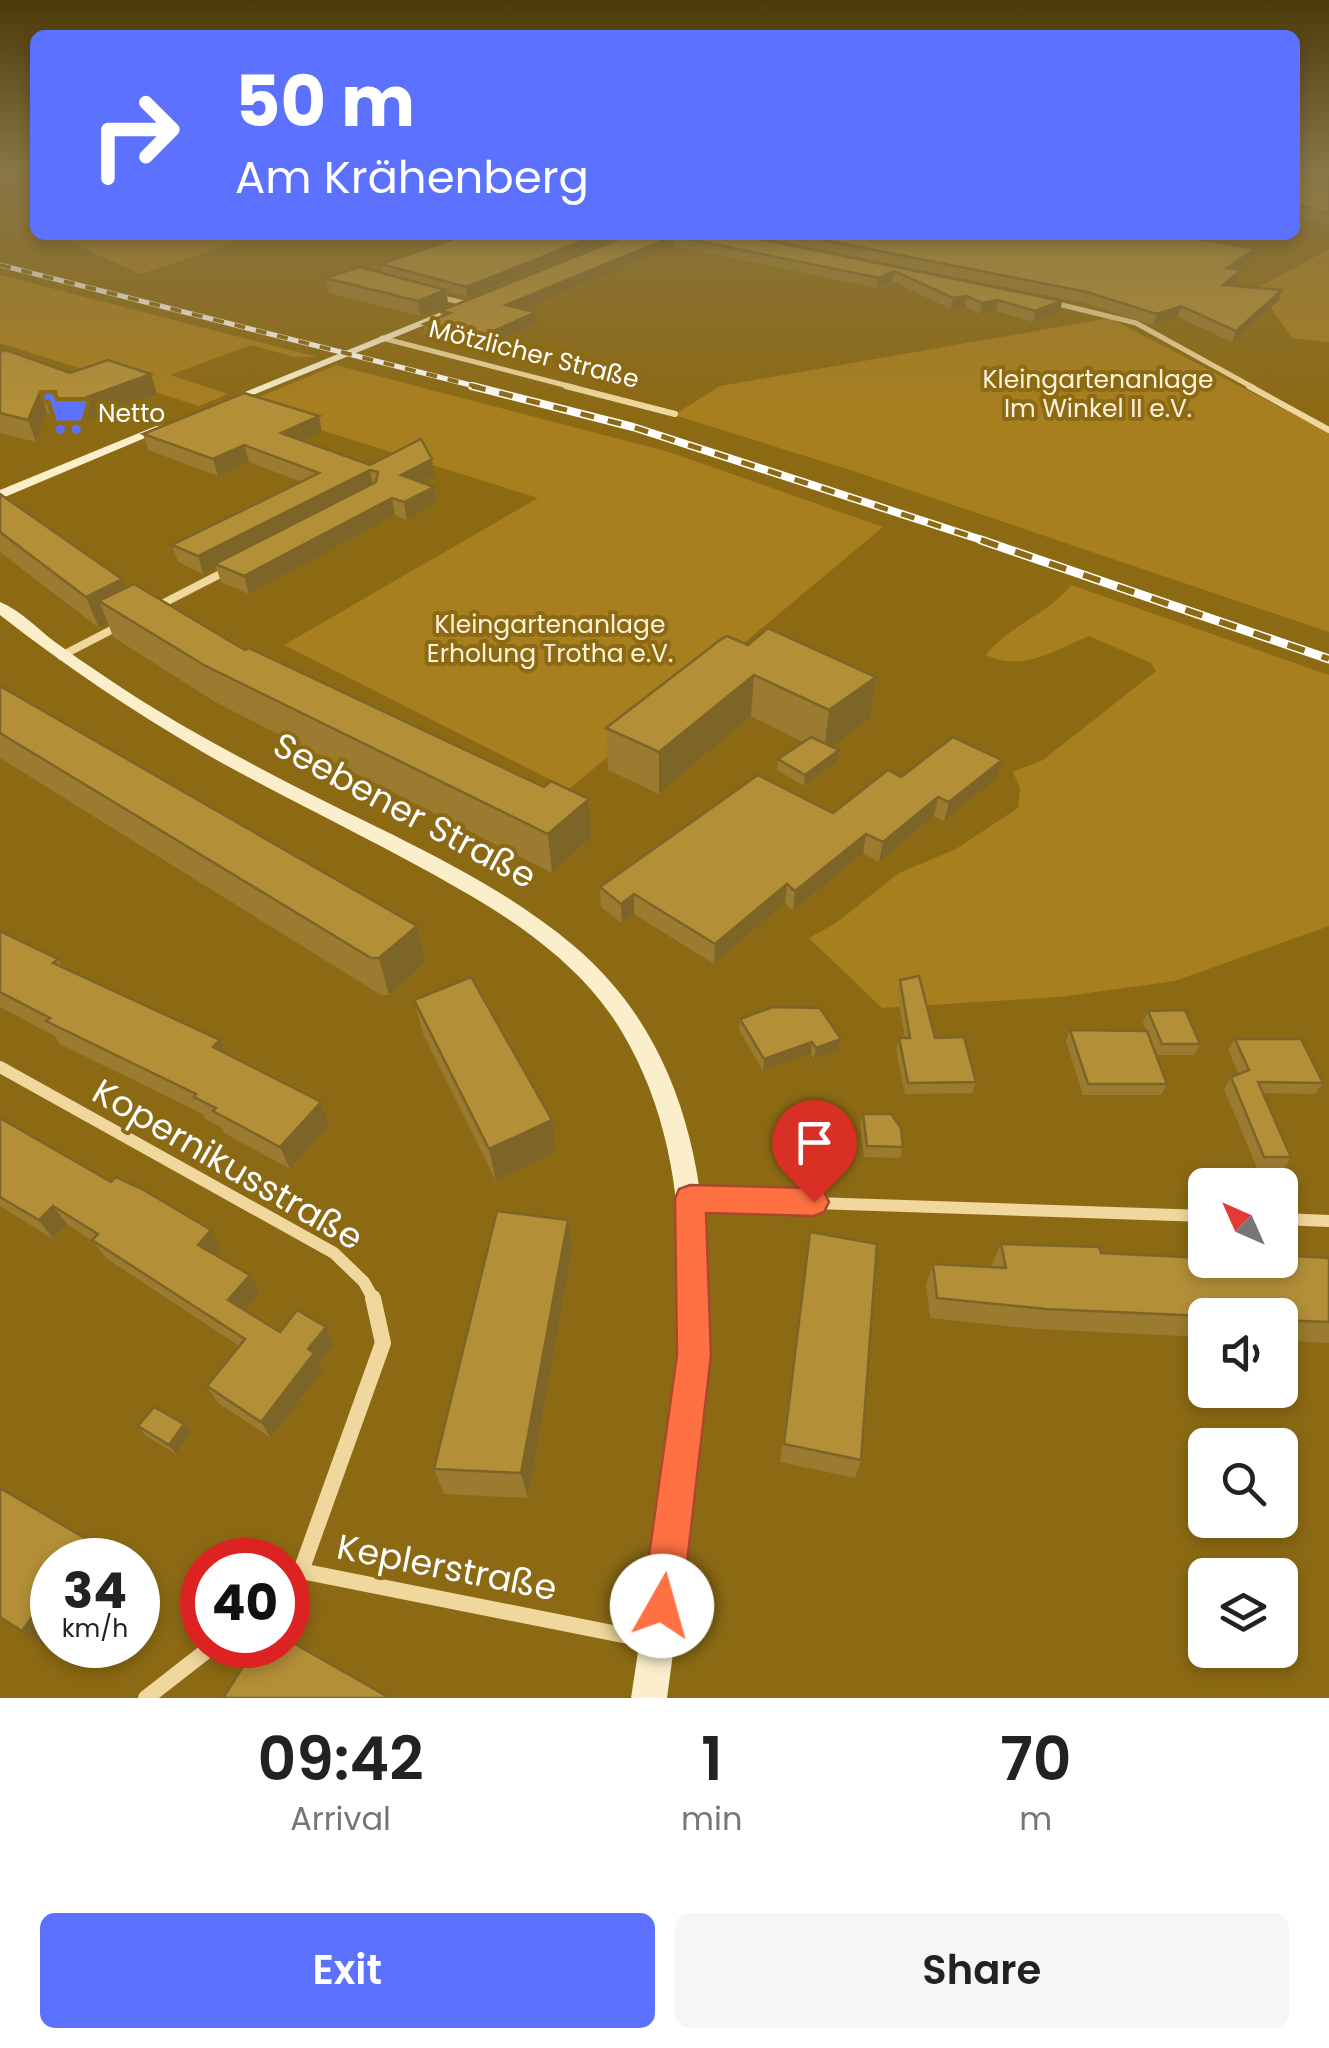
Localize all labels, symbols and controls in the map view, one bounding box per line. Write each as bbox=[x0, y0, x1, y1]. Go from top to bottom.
text: 50 m bbox=[235, 52, 415, 151]
icon: right bbox=[70, 70, 200, 200]
text: Am Krähenberg bbox=[235, 146, 589, 209]
street label: Mötzlicher Straße bbox=[425, 311, 643, 397]
park label: Kleingartenanlage Im Winkel II e.V. bbox=[983, 362, 1213, 426]
supermarket icon: Netto bbox=[41, 389, 89, 437]
place label: Netto bbox=[98, 396, 165, 431]
park label: Kleingartenanlage Erholung Trotha e.V. bbox=[427, 607, 673, 671]
street label: Seebener Straße bbox=[265, 720, 545, 900]
street label: Kopernikusstraße bbox=[84, 1067, 372, 1261]
pin bbox=[772, 1100, 857, 1203]
icon: arrive bbox=[787, 1115, 842, 1170]
north arrow bbox=[1188, 1168, 1298, 1278]
map controls bbox=[1188, 1168, 1298, 1668]
button: sound bbox=[1188, 1298, 1298, 1408]
button: search bbox=[1188, 1428, 1298, 1538]
street label: Keplerstraße bbox=[333, 1522, 561, 1612]
speed limit sign: 40 bbox=[180, 1538, 310, 1668]
position arrow bbox=[610, 1554, 714, 1658]
text: 34 bbox=[63, 1555, 127, 1626]
button: layers bbox=[1188, 1558, 1298, 1668]
text: km/h bbox=[62, 1611, 128, 1646]
text: 09:42 bbox=[257, 1717, 424, 1801]
text: 1 bbox=[701, 1717, 723, 1801]
text: 70 bbox=[1000, 1717, 1072, 1801]
text: Arrival bbox=[290, 1796, 391, 1841]
text: min bbox=[681, 1796, 742, 1841]
text: m bbox=[1019, 1796, 1052, 1841]
button: Exit bbox=[40, 1913, 655, 2028]
button: Share bbox=[675, 1913, 1289, 2028]

